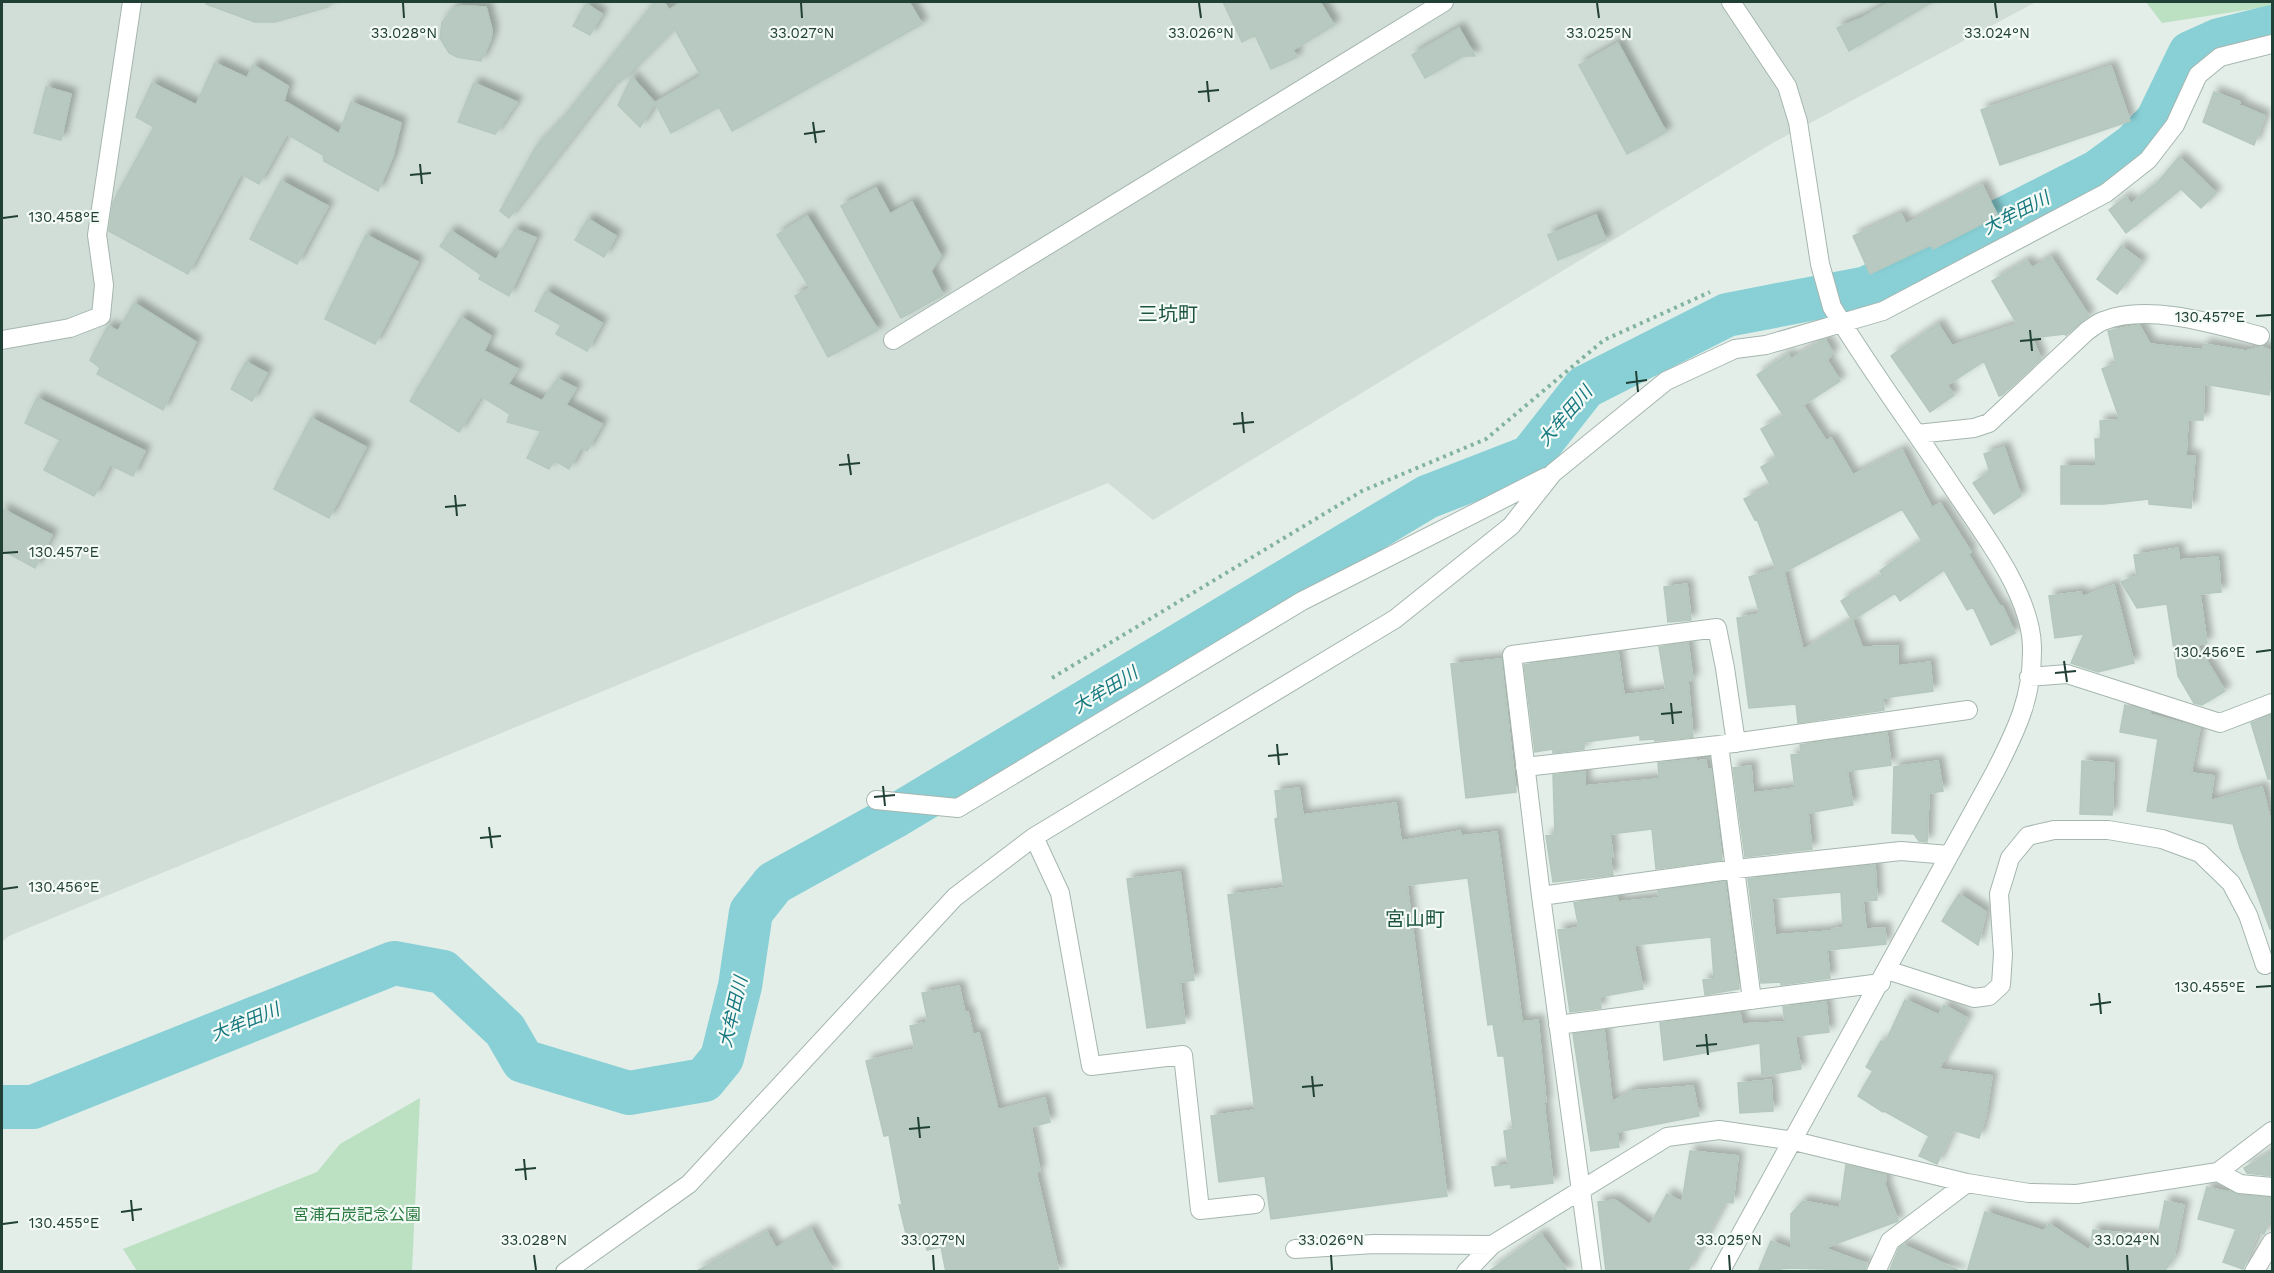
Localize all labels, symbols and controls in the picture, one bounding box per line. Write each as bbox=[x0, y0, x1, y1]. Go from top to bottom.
text: 33.028°N bbox=[371, 24, 437, 42]
text: 33.027°N bbox=[769, 24, 835, 42]
text: 33.026°N bbox=[1168, 24, 1234, 42]
text: 33.025°N bbox=[1566, 24, 1632, 42]
text: 33.024°N bbox=[1964, 24, 2030, 42]
water label: 大牟田川 bbox=[1979, 186, 2054, 238]
text: 130.458°E bbox=[28, 208, 100, 226]
district label: 三坑町 bbox=[1138, 302, 1198, 326]
text: 130.457°E bbox=[2175, 308, 2245, 326]
water label: 大牟田川 bbox=[1533, 380, 1597, 450]
text: 130.457°E bbox=[29, 543, 99, 561]
text: 130.456°E bbox=[2175, 643, 2245, 661]
water label: 大牟田川 bbox=[1068, 661, 1143, 717]
text: 130.456°E bbox=[29, 878, 99, 896]
district label: 宮山町 bbox=[1385, 907, 1445, 931]
water label: 大牟田川 bbox=[714, 972, 751, 1049]
text: 130.455°E bbox=[2175, 978, 2245, 996]
water label: 大牟田川 bbox=[208, 998, 284, 1045]
park label: 宮浦石炭記念公園 bbox=[293, 1205, 421, 1224]
text: 130.455°E bbox=[29, 1214, 99, 1232]
text: 33.028°N bbox=[501, 1231, 567, 1249]
text: 33.027°N bbox=[900, 1231, 966, 1249]
text: 33.026°N bbox=[1298, 1231, 1364, 1249]
text: 33.025°N bbox=[1696, 1231, 1762, 1249]
text: 33.024°N bbox=[2094, 1231, 2160, 1249]

